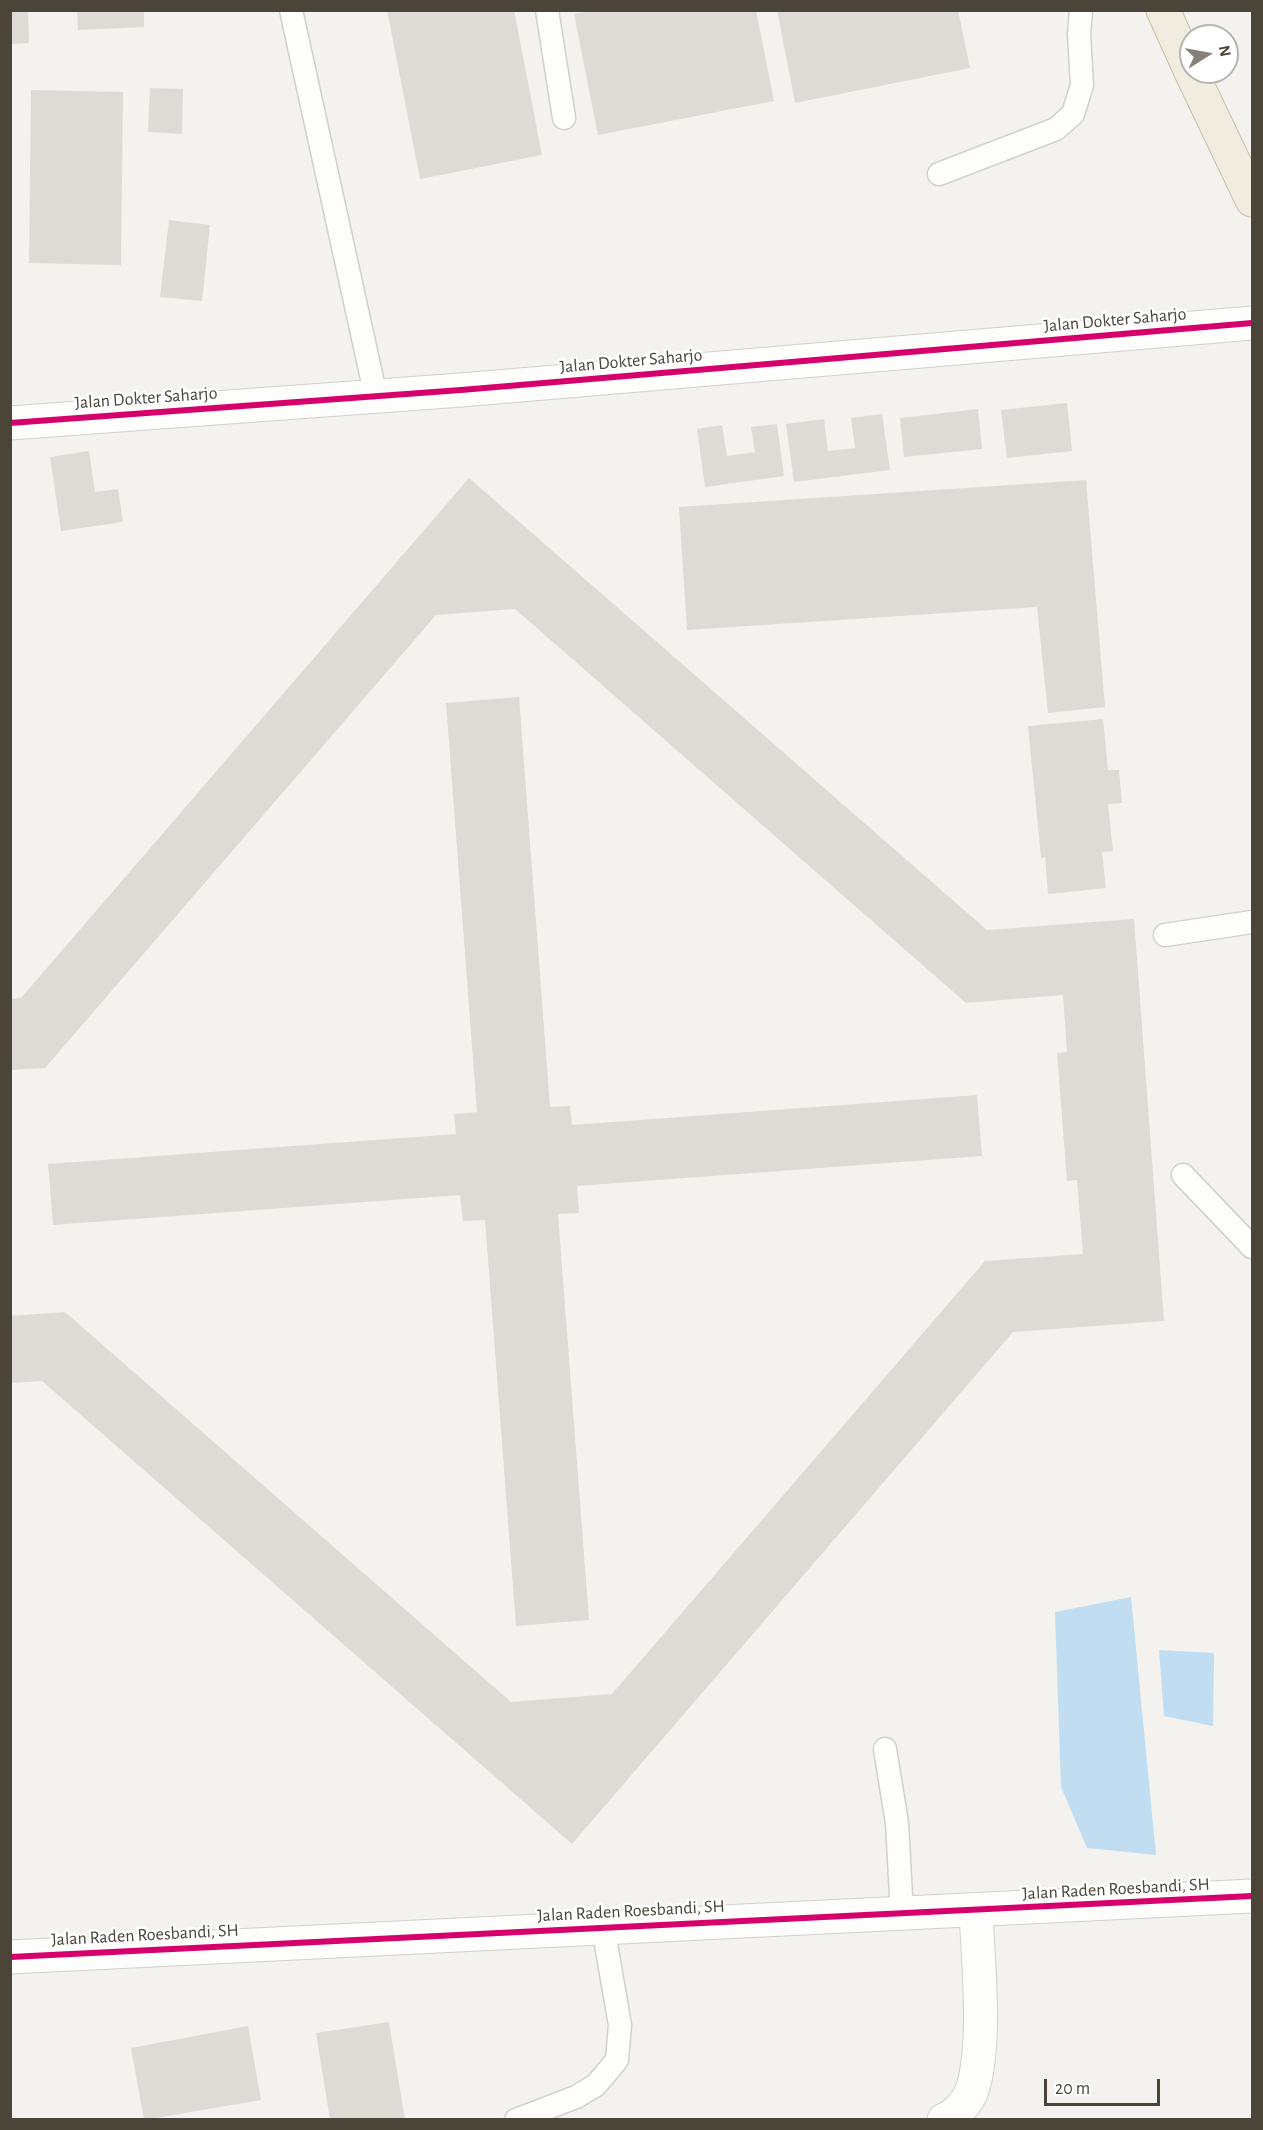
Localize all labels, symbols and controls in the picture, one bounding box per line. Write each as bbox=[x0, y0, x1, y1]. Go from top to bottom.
north arrow bbox=[1179, 24, 1239, 84]
text: N bbox=[1216, 44, 1234, 58]
street label: Jalan Dokter Saharjo bbox=[1043, 303, 1187, 337]
street label: Jalan Dokter Saharjo bbox=[559, 344, 703, 378]
street label: Jalan Dokter Saharjo bbox=[74, 382, 218, 414]
street label: Jalan Raden Roesbandi, SH bbox=[1022, 1873, 1210, 1905]
street label: Jalan Raden Roesbandi, SH bbox=[537, 1895, 725, 1927]
street label: Jalan Raden Roesbandi, SH bbox=[51, 1919, 239, 1951]
scale bar bbox=[1047, 2067, 1162, 2105]
text: 20 m bbox=[1055, 2080, 1090, 2098]

